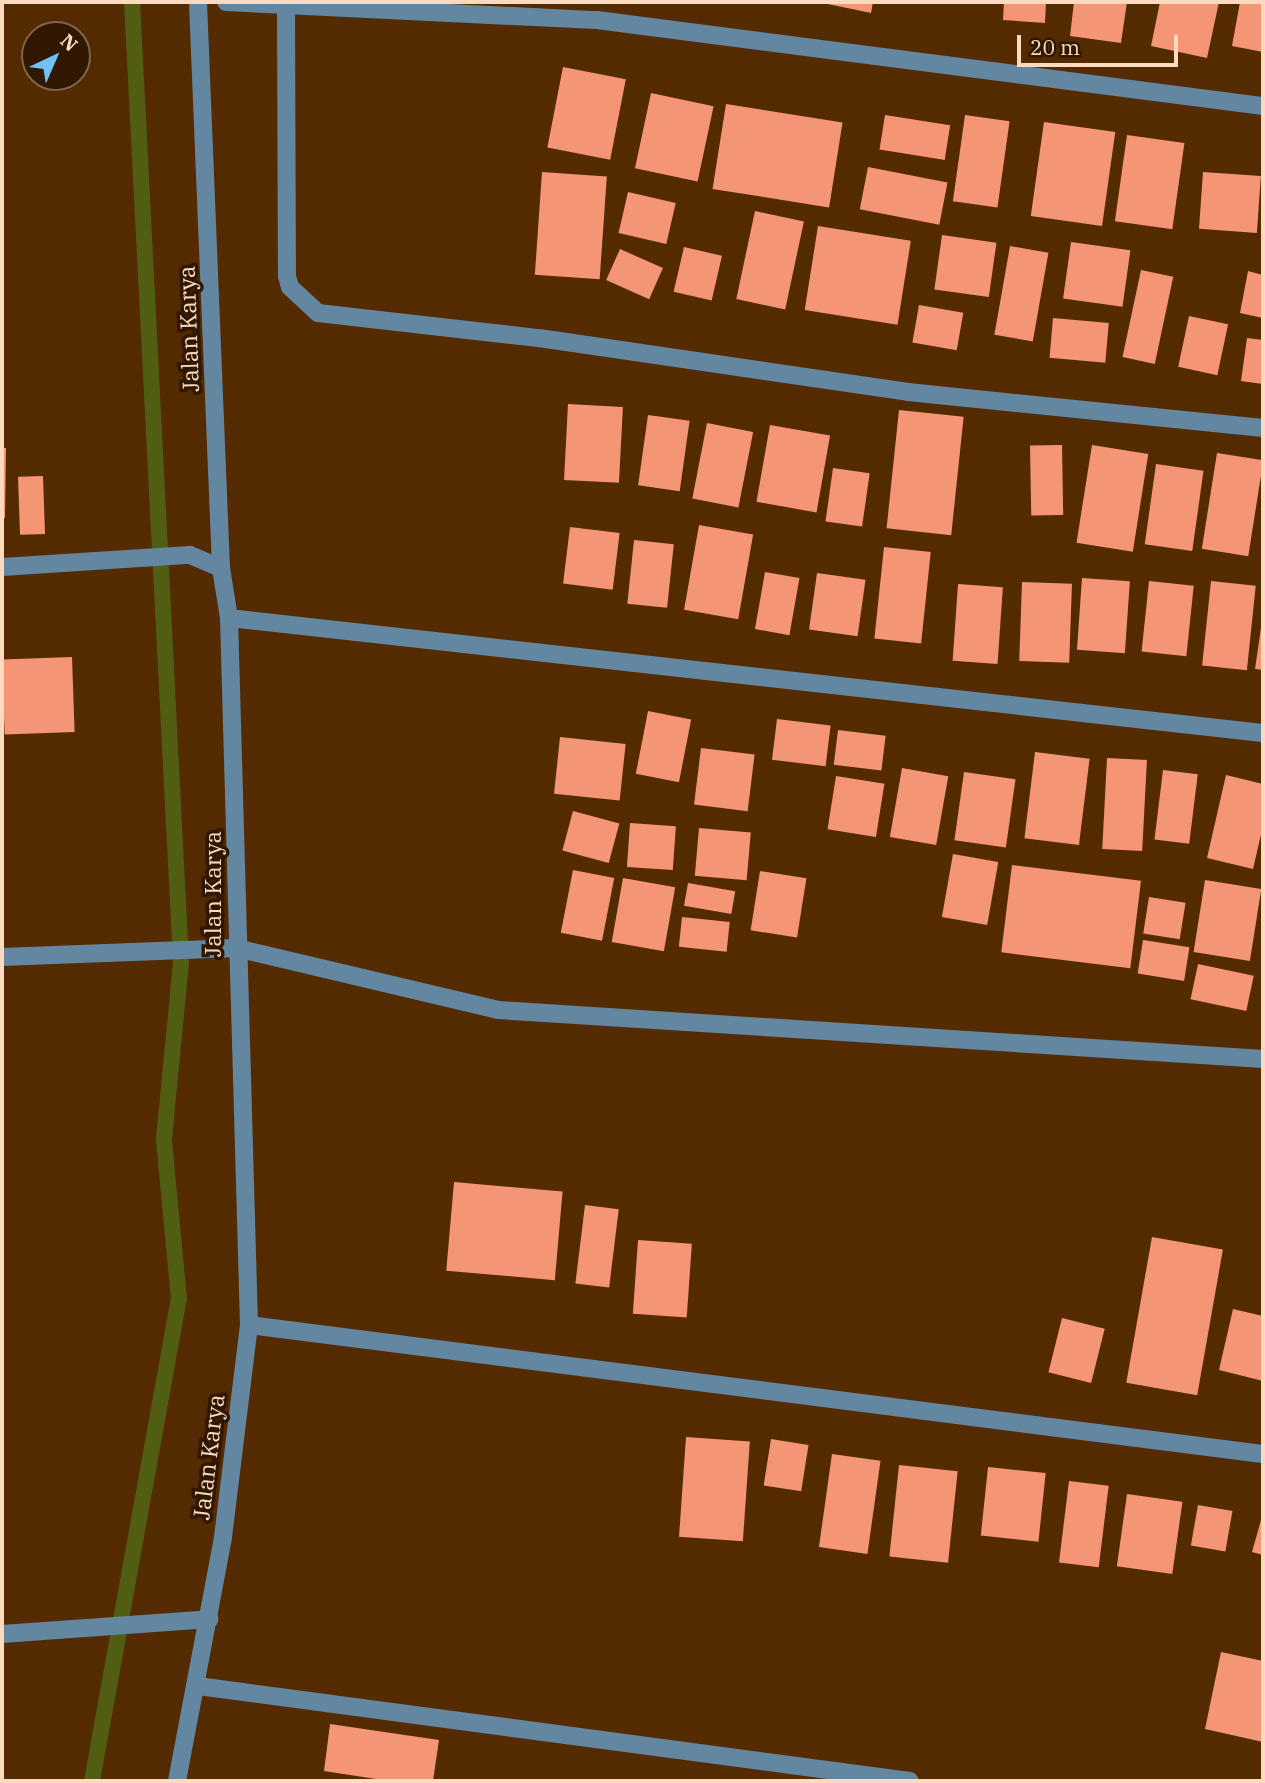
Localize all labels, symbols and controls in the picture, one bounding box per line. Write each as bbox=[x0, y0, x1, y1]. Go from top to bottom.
north arrow bbox=[21, 21, 91, 91]
scale bar bbox=[1020, 21, 1181, 65]
text: N bbox=[55, 28, 83, 56]
text: 20 m bbox=[1030, 33, 1080, 61]
street label: Jalan Karya bbox=[172, 265, 204, 393]
street label: Jalan Karya bbox=[198, 831, 226, 957]
street label: Jalan Karya bbox=[187, 1393, 229, 1521]

